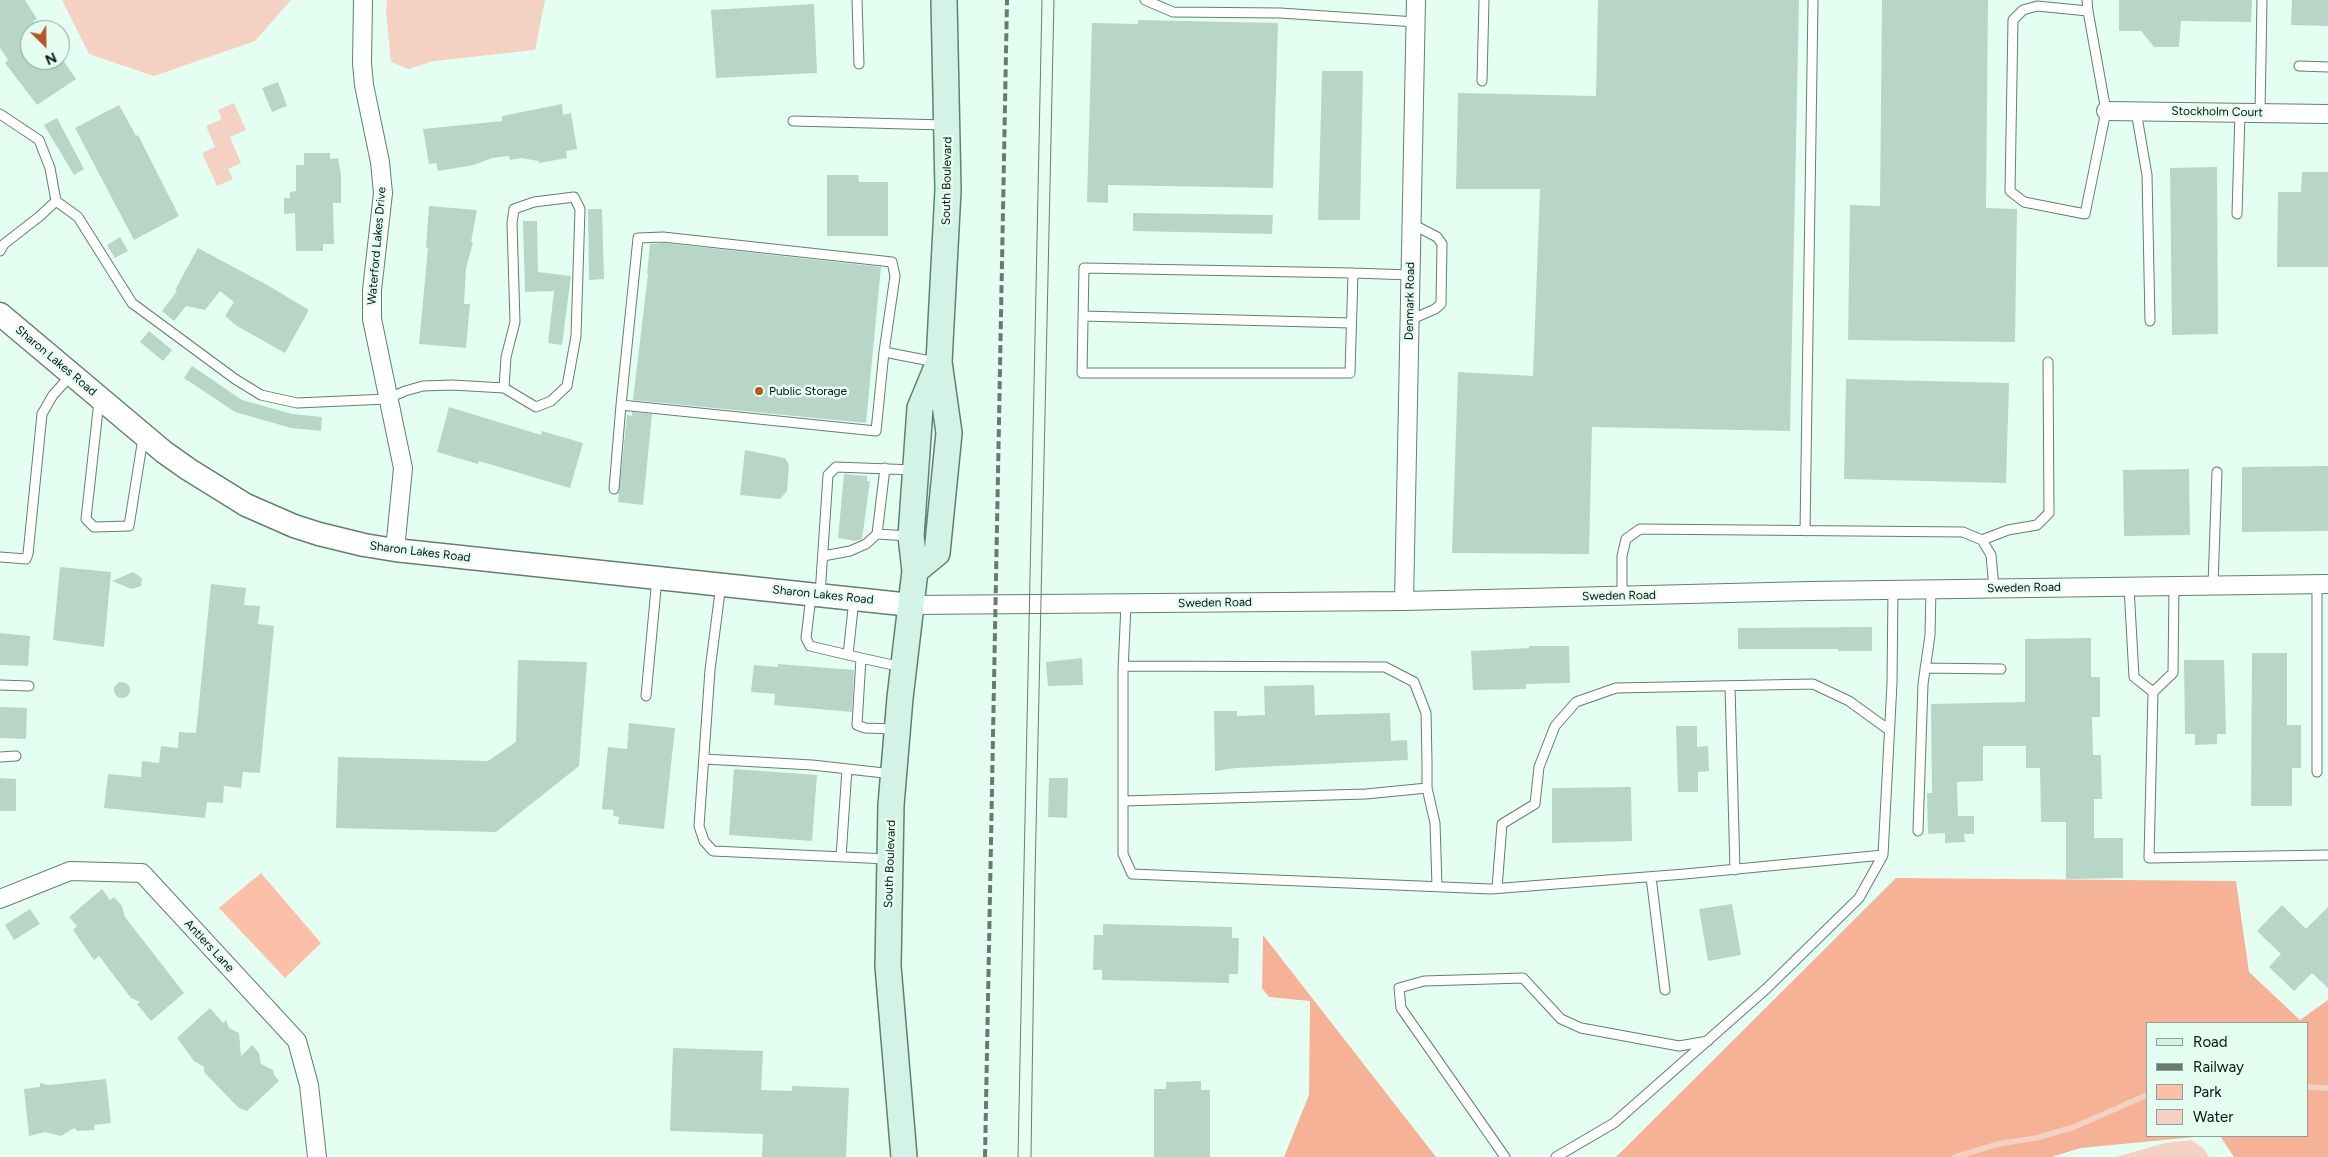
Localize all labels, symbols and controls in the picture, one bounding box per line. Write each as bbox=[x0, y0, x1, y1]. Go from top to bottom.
north arrow bbox=[20, 20, 70, 70]
text: N bbox=[42, 48, 59, 68]
street label: Stockholm Court bbox=[2171, 104, 2263, 120]
street label: South Boulevard bbox=[939, 137, 955, 225]
street label: Waterford Lakes Drive bbox=[365, 186, 389, 306]
street label: Denmark Road bbox=[1402, 262, 1418, 340]
street label: Sharon Lakes Road bbox=[12, 323, 100, 399]
place label: Public Storage bbox=[769, 384, 847, 398]
marker: Public Storage bbox=[753, 385, 765, 397]
street label: Sharon Lakes Road bbox=[369, 539, 471, 565]
street label: Sweden Road bbox=[1987, 580, 2061, 596]
street label: Sharon Lakes Road bbox=[772, 583, 874, 607]
street label: Sweden Road bbox=[1582, 588, 1656, 604]
street label: Sweden Road bbox=[1178, 595, 1252, 611]
street label: South Boulevard bbox=[881, 820, 899, 908]
street label: Antlers Lane bbox=[181, 917, 237, 975]
legend bbox=[2146, 1022, 2308, 1137]
text: Road bbox=[2193, 1033, 2228, 1051]
text: Railway bbox=[2193, 1058, 2244, 1076]
text: Park bbox=[2193, 1083, 2222, 1101]
text: Water bbox=[2193, 1108, 2233, 1126]

